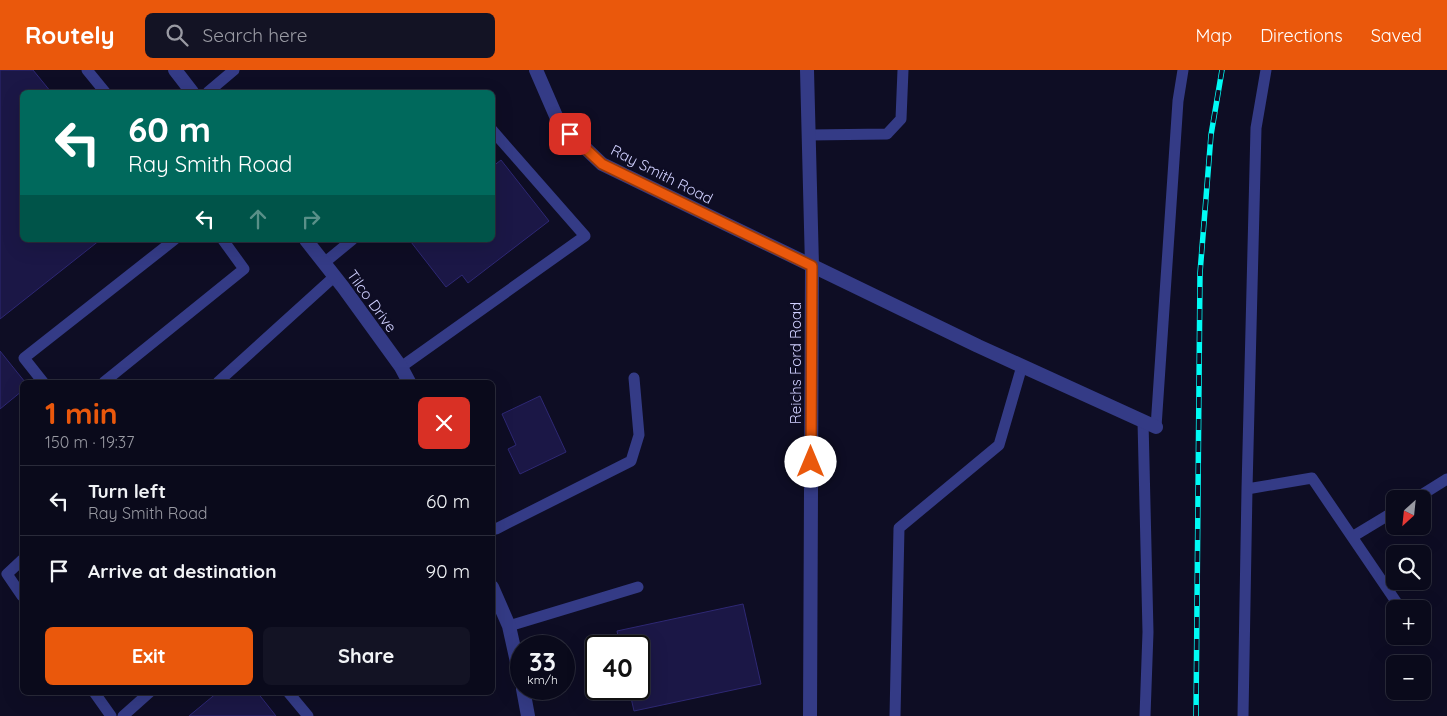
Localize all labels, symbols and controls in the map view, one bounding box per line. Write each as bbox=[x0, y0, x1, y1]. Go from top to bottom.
search box bbox=[145, 13, 495, 58]
text: Routely bbox=[25, 20, 115, 50]
icon: search bbox=[163, 21, 191, 49]
text: Search here bbox=[203, 23, 307, 47]
text: Map bbox=[1195, 24, 1232, 47]
text: Directions bbox=[1260, 24, 1343, 47]
text: Saved bbox=[1371, 24, 1422, 47]
text: 60 m bbox=[128, 107, 211, 151]
icon: left bbox=[45, 110, 110, 175]
pin bbox=[549, 113, 591, 155]
icon: arrive bbox=[556, 120, 584, 148]
street label: Ray Smith Road bbox=[608, 140, 716, 208]
text: Ray Smith Road bbox=[128, 150, 292, 178]
icon: left bbox=[191, 205, 219, 233]
icon: ahead bbox=[244, 205, 272, 233]
icon: right bbox=[297, 205, 325, 233]
street label: Tilco Drive bbox=[343, 266, 401, 336]
street label: Reichs Ford Road bbox=[786, 302, 805, 424]
text: 1 min bbox=[45, 394, 118, 432]
button: close bbox=[418, 397, 470, 449]
text: 150 m · 19:37 bbox=[45, 432, 134, 452]
position arrow bbox=[784, 435, 836, 487]
text: Turn left bbox=[88, 479, 166, 503]
icon: left bbox=[45, 487, 73, 515]
text: 60 m bbox=[426, 489, 470, 513]
north arrow bbox=[1386, 490, 1431, 535]
map controls bbox=[1386, 490, 1431, 700]
text: Ray Smith Road bbox=[88, 503, 208, 523]
button: search bbox=[1386, 545, 1431, 590]
icon: arrive bbox=[45, 557, 73, 585]
text: Arrive at destination bbox=[88, 559, 277, 583]
text: 90 m bbox=[426, 559, 470, 583]
button: + bbox=[1386, 600, 1431, 645]
button: Exit bbox=[45, 627, 253, 685]
button: Share bbox=[263, 627, 470, 685]
speed limit sign: 40 bbox=[585, 635, 650, 700]
text: 33 bbox=[529, 646, 556, 677]
button: − bbox=[1386, 655, 1431, 700]
text: km/h bbox=[527, 672, 558, 687]

